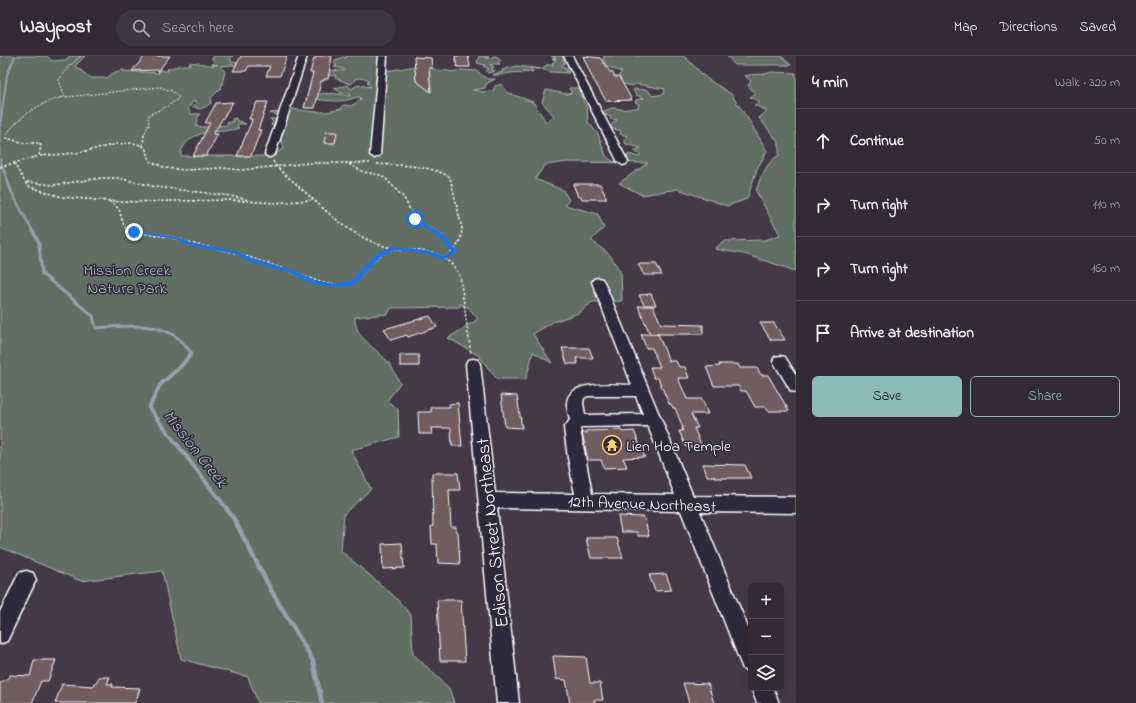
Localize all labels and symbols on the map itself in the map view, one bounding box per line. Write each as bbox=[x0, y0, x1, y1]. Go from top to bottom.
route start bbox=[406, 210, 424, 228]
route end bbox=[125, 223, 143, 241]
park label: Mission Creek Nature Park bbox=[83, 259, 172, 301]
water label: Mission Creek bbox=[156, 405, 234, 494]
temple icon: Lien Hoa Temple bbox=[601, 434, 623, 456]
place label: Lien Hoa Temple bbox=[626, 435, 732, 459]
street label: Edison Street Northeast bbox=[470, 436, 517, 629]
street label: 12th Avenue Northeast bbox=[567, 490, 717, 520]

